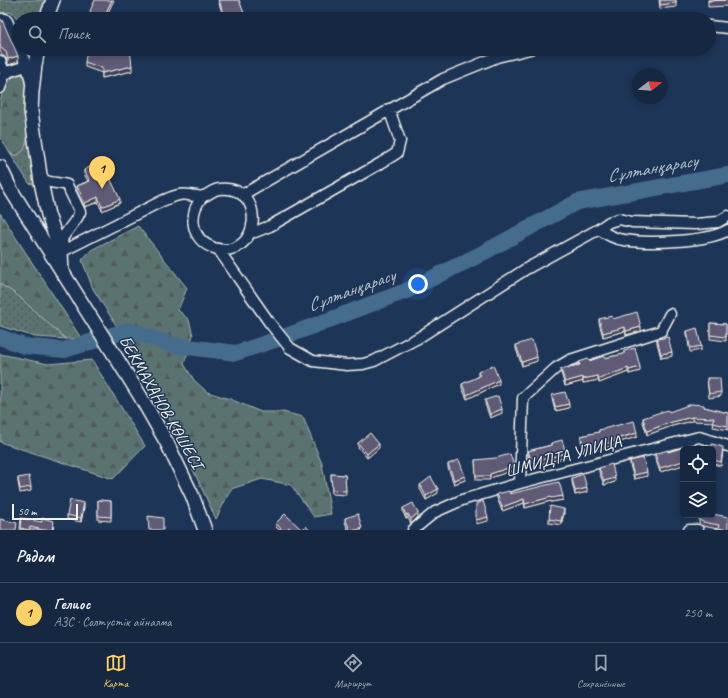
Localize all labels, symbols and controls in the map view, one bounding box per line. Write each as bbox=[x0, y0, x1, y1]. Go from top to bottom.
search box bbox=[12, 12, 716, 56]
icon: search bbox=[26, 23, 48, 45]
text: Поиск bbox=[58, 25, 90, 44]
north arrow bbox=[632, 68, 668, 104]
water label: Сұлтанқарасу bbox=[605, 149, 702, 187]
pin: 1 bbox=[89, 156, 115, 189]
water label: Сұлтанқарасу bbox=[304, 263, 400, 316]
your location bbox=[408, 274, 428, 294]
street label: БЕКМАХАНОВ КӨШЕСІ bbox=[114, 332, 210, 476]
street label: ШМИДТА УЛИЦА bbox=[503, 430, 624, 482]
map controls bbox=[680, 446, 716, 518]
button: locate bbox=[680, 446, 716, 482]
button: layers bbox=[680, 482, 716, 518]
scale bar bbox=[12, 502, 78, 521]
text: 50 m bbox=[18, 504, 37, 518]
text: Рядом bbox=[16, 546, 54, 567]
text: Гелиос bbox=[54, 595, 90, 614]
text: 1 bbox=[26, 605, 32, 621]
text: 250 m bbox=[684, 605, 712, 621]
text: АЗС · Солтүстік айналма bbox=[54, 614, 171, 630]
tab: Карта bbox=[103, 652, 128, 690]
tab: Маршрут bbox=[335, 652, 371, 690]
tab: Сохранённые bbox=[577, 652, 625, 690]

